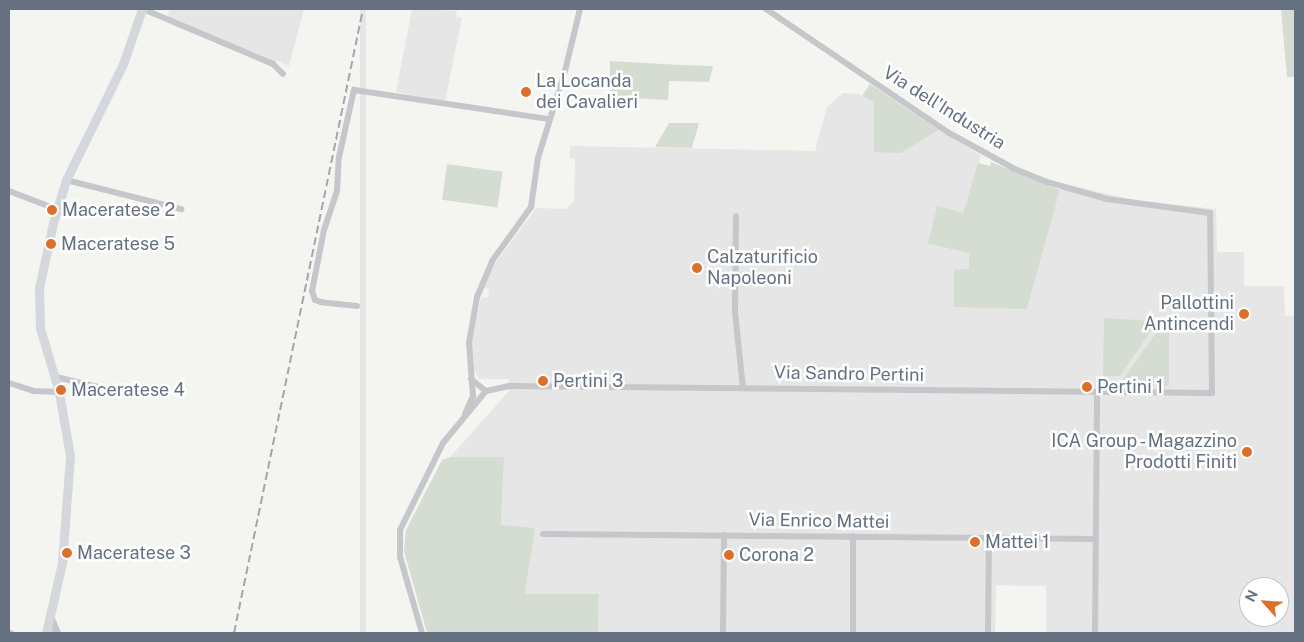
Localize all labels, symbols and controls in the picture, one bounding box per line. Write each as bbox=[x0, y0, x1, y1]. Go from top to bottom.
street label: Via dell'Industria bbox=[879, 62, 1009, 154]
place label: La Locanda dei Cavalieri bbox=[536, 71, 638, 114]
marker: La Locanda dei Cavalieri bbox=[520, 86, 532, 98]
place label: Maceratese 2 bbox=[62, 199, 175, 221]
marker: Maceratese 2 bbox=[46, 204, 58, 216]
place label: Maceratese 5 bbox=[61, 233, 175, 255]
marker: Maceratese 5 bbox=[45, 238, 57, 250]
place label: Calzaturificio Napoleoni bbox=[707, 247, 818, 290]
marker: Calzaturificio Napoleoni bbox=[691, 262, 703, 274]
place label: Pallottini Antincendi bbox=[1144, 293, 1234, 336]
marker: Pallottini Antincendi bbox=[1238, 308, 1250, 320]
street label: Via Sandro Pertini bbox=[774, 362, 924, 386]
place label: Pertini 3 bbox=[553, 370, 623, 392]
marker: Pertini 3 bbox=[537, 375, 549, 387]
place label: Pertini 1 bbox=[1097, 376, 1163, 398]
place label: Maceratese 4 bbox=[71, 379, 185, 401]
marker: Pertini 1 bbox=[1081, 381, 1093, 393]
marker: Maceratese 4 bbox=[55, 384, 67, 396]
place label: ICA Group - Magazzino Prodotti Finiti bbox=[1046, 431, 1237, 474]
marker: ICA Group - Magazzino Prodotti Finiti bbox=[1241, 446, 1253, 458]
street label: Via Enrico Mattei bbox=[748, 509, 890, 533]
place label: Mattei 1 bbox=[985, 531, 1050, 553]
marker: Mattei 1 bbox=[969, 536, 981, 548]
place label: Maceratese 3 bbox=[77, 542, 191, 564]
place label: Corona 2 bbox=[739, 544, 814, 566]
marker: Maceratese 3 bbox=[61, 547, 73, 559]
marker: Corona 2 bbox=[723, 549, 735, 561]
north arrow bbox=[1239, 577, 1289, 627]
text: N bbox=[1242, 587, 1261, 604]

